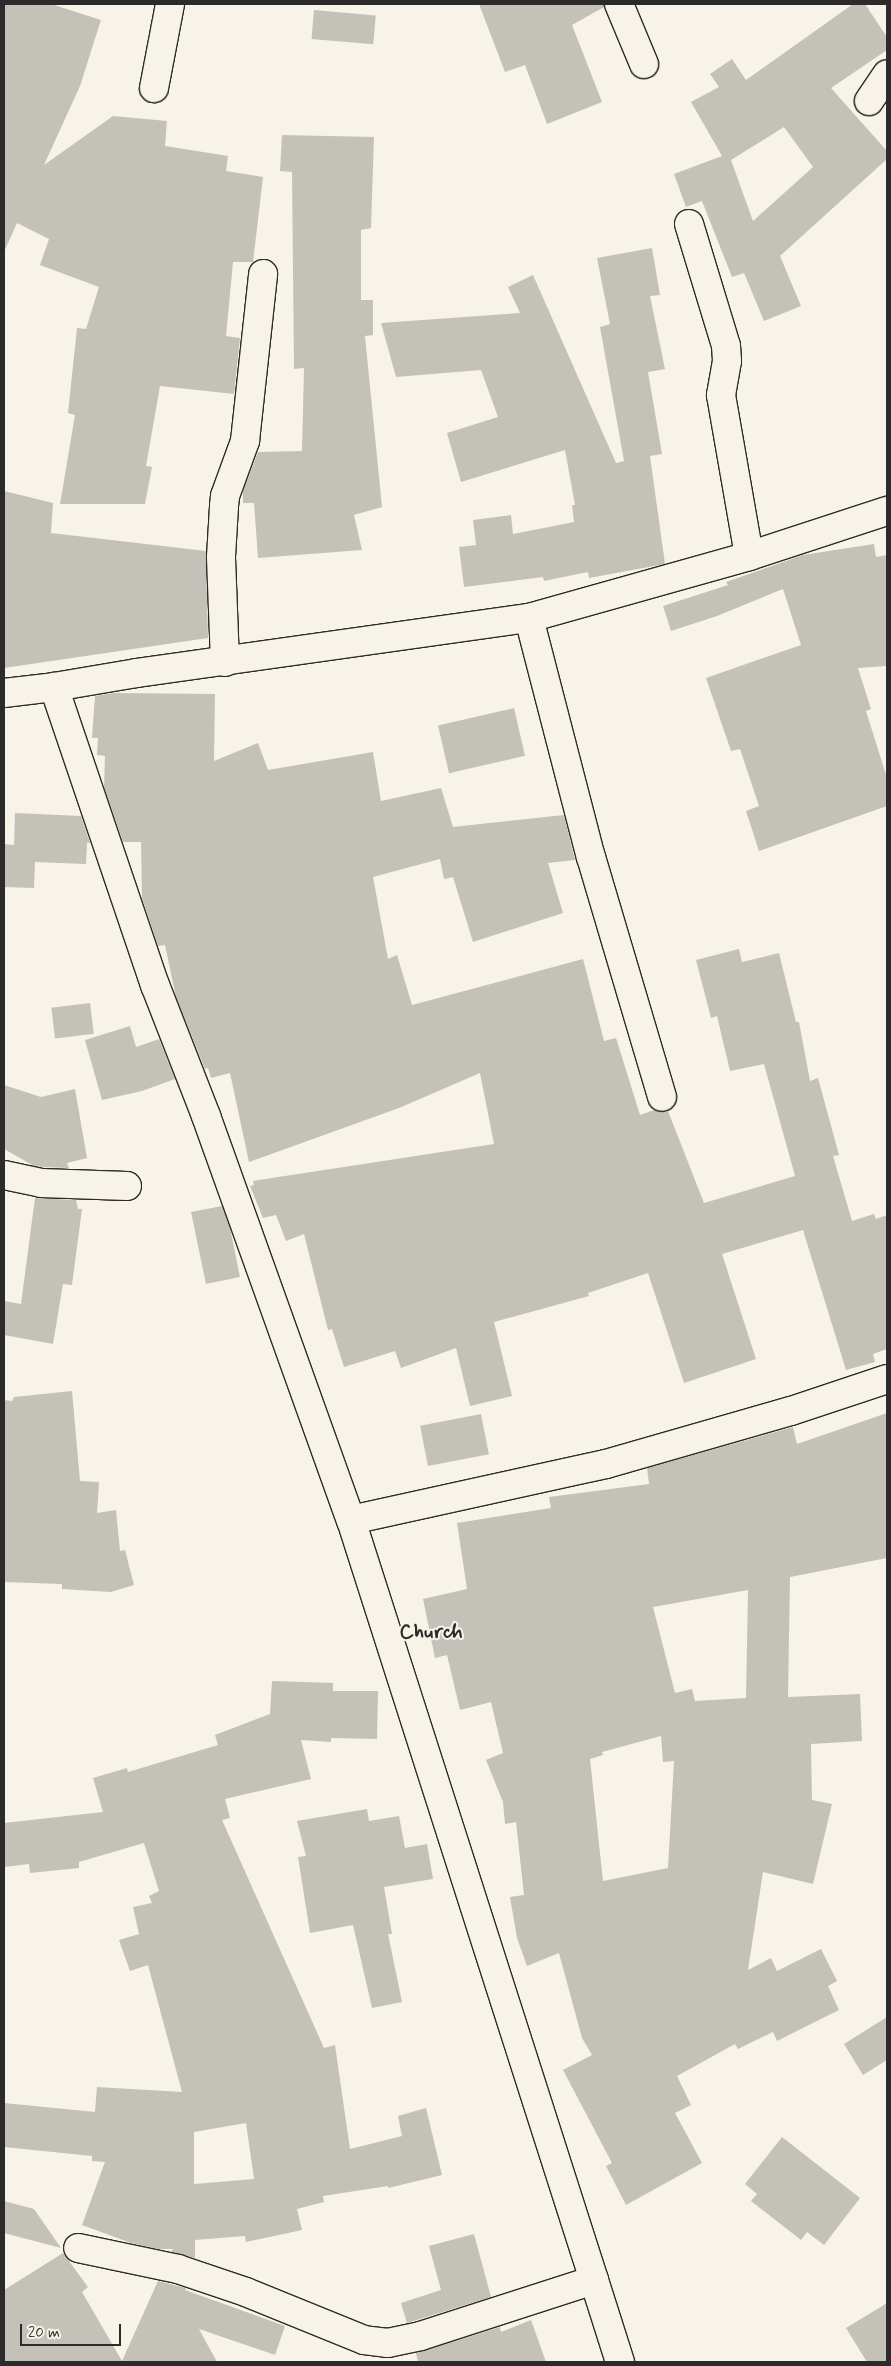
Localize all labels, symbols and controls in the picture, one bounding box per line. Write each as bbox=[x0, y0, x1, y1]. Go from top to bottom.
district label: Church bbox=[399, 1620, 463, 1644]
scale bar bbox=[22, 2314, 124, 2346]
text: 20 m bbox=[28, 2323, 60, 2343]

